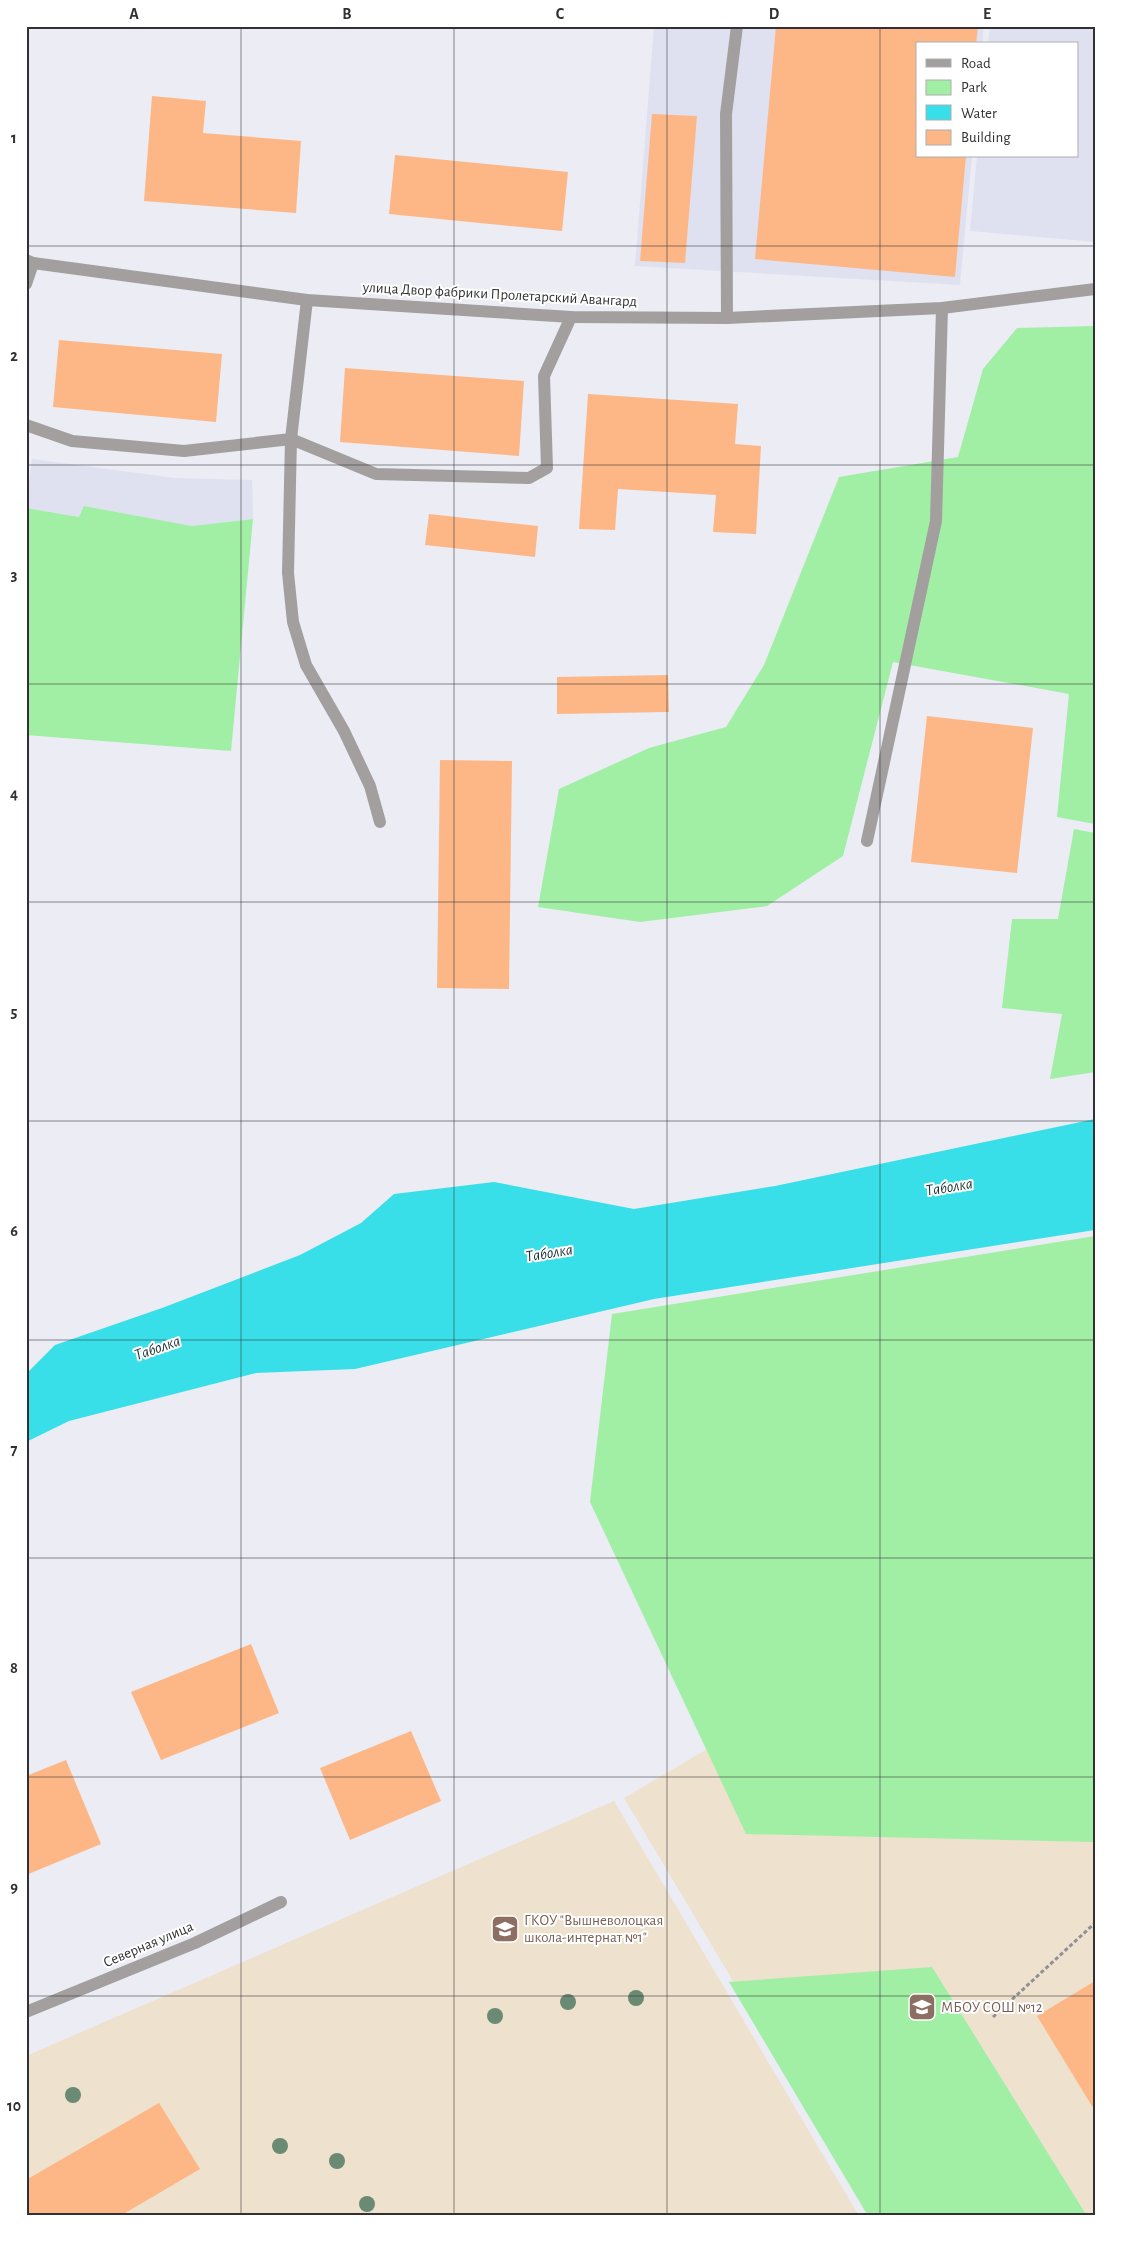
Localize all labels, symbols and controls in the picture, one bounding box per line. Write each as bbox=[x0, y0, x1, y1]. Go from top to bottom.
text: A bbox=[129, 6, 139, 22]
text: B bbox=[342, 6, 352, 22]
text: C bbox=[556, 6, 565, 22]
text: D bbox=[769, 6, 780, 22]
text: E bbox=[983, 6, 991, 22]
legend bbox=[916, 42, 1078, 158]
text: Road bbox=[961, 56, 991, 71]
text: Park bbox=[961, 80, 987, 95]
text: Water bbox=[961, 106, 997, 121]
text: 1 bbox=[11, 130, 17, 146]
text: Building bbox=[961, 130, 1011, 145]
street label: улица Двор фабрики Пролетарский Авангард bbox=[361, 280, 638, 309]
text: 2 bbox=[10, 348, 18, 364]
text: 3 bbox=[11, 567, 18, 583]
text: 4 bbox=[10, 786, 18, 802]
text: 5 bbox=[11, 1004, 18, 1020]
water label: Таболка bbox=[925, 1175, 974, 1199]
text: 6 bbox=[10, 1223, 18, 1239]
water label: Таболка bbox=[525, 1241, 574, 1265]
water label: Таболка bbox=[132, 1333, 182, 1363]
text: 7 bbox=[11, 1442, 18, 1458]
text: 8 bbox=[10, 1660, 18, 1676]
text: 9 bbox=[10, 1879, 18, 1895]
place label: ГКОУ "Вышневолоцкая школа-интернат №1" bbox=[524, 1913, 663, 1945]
school or university icon: ГКОУ "Вышневолоцкая школа-интернат №1" bbox=[490, 1914, 520, 1944]
street label: Северная улица bbox=[101, 1919, 196, 1970]
school or university icon: МБОУ СОШ №12 bbox=[907, 1992, 937, 2022]
place label: МБОУ СОШ №12 bbox=[941, 2000, 1043, 2015]
text: 10 bbox=[7, 2098, 21, 2114]

